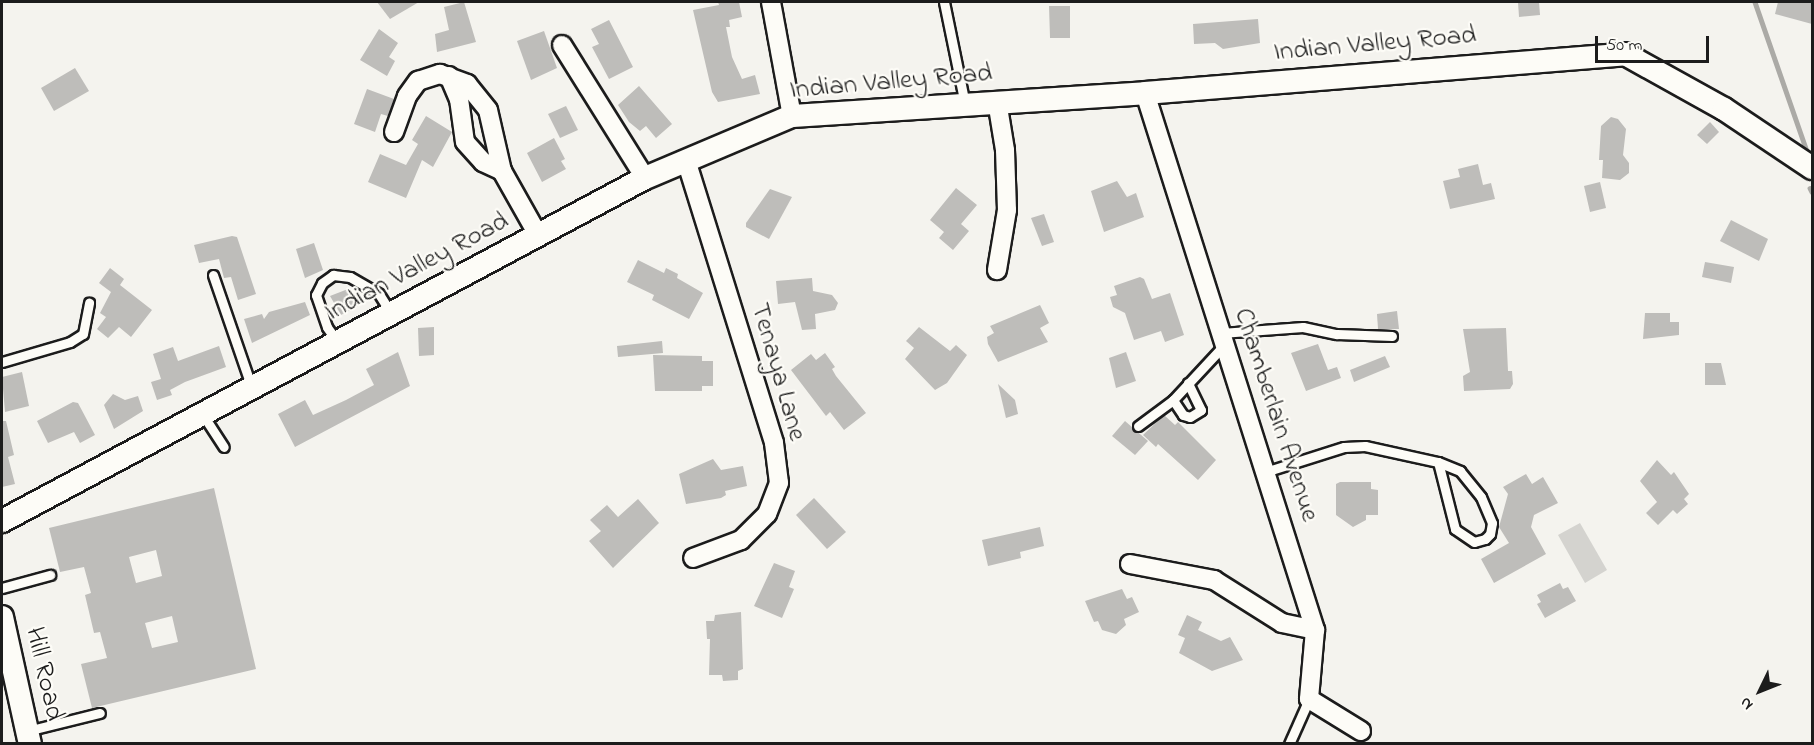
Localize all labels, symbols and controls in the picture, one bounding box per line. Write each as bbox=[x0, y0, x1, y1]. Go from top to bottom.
street label: Indian Valley Road bbox=[1272, 19, 1478, 69]
scale bar bbox=[1598, 24, 1712, 62]
text: 50 m bbox=[1606, 33, 1643, 59]
street label: Indian Valley Road bbox=[788, 57, 994, 107]
street label: Indian Valley Road bbox=[320, 205, 514, 329]
street label: Tenaya Lane bbox=[743, 299, 813, 445]
street label: Chamberlain Avenue bbox=[1226, 304, 1326, 526]
street label: Hill Road bbox=[18, 624, 70, 724]
north arrow bbox=[1730, 661, 1790, 721]
text: N bbox=[1734, 691, 1759, 715]

